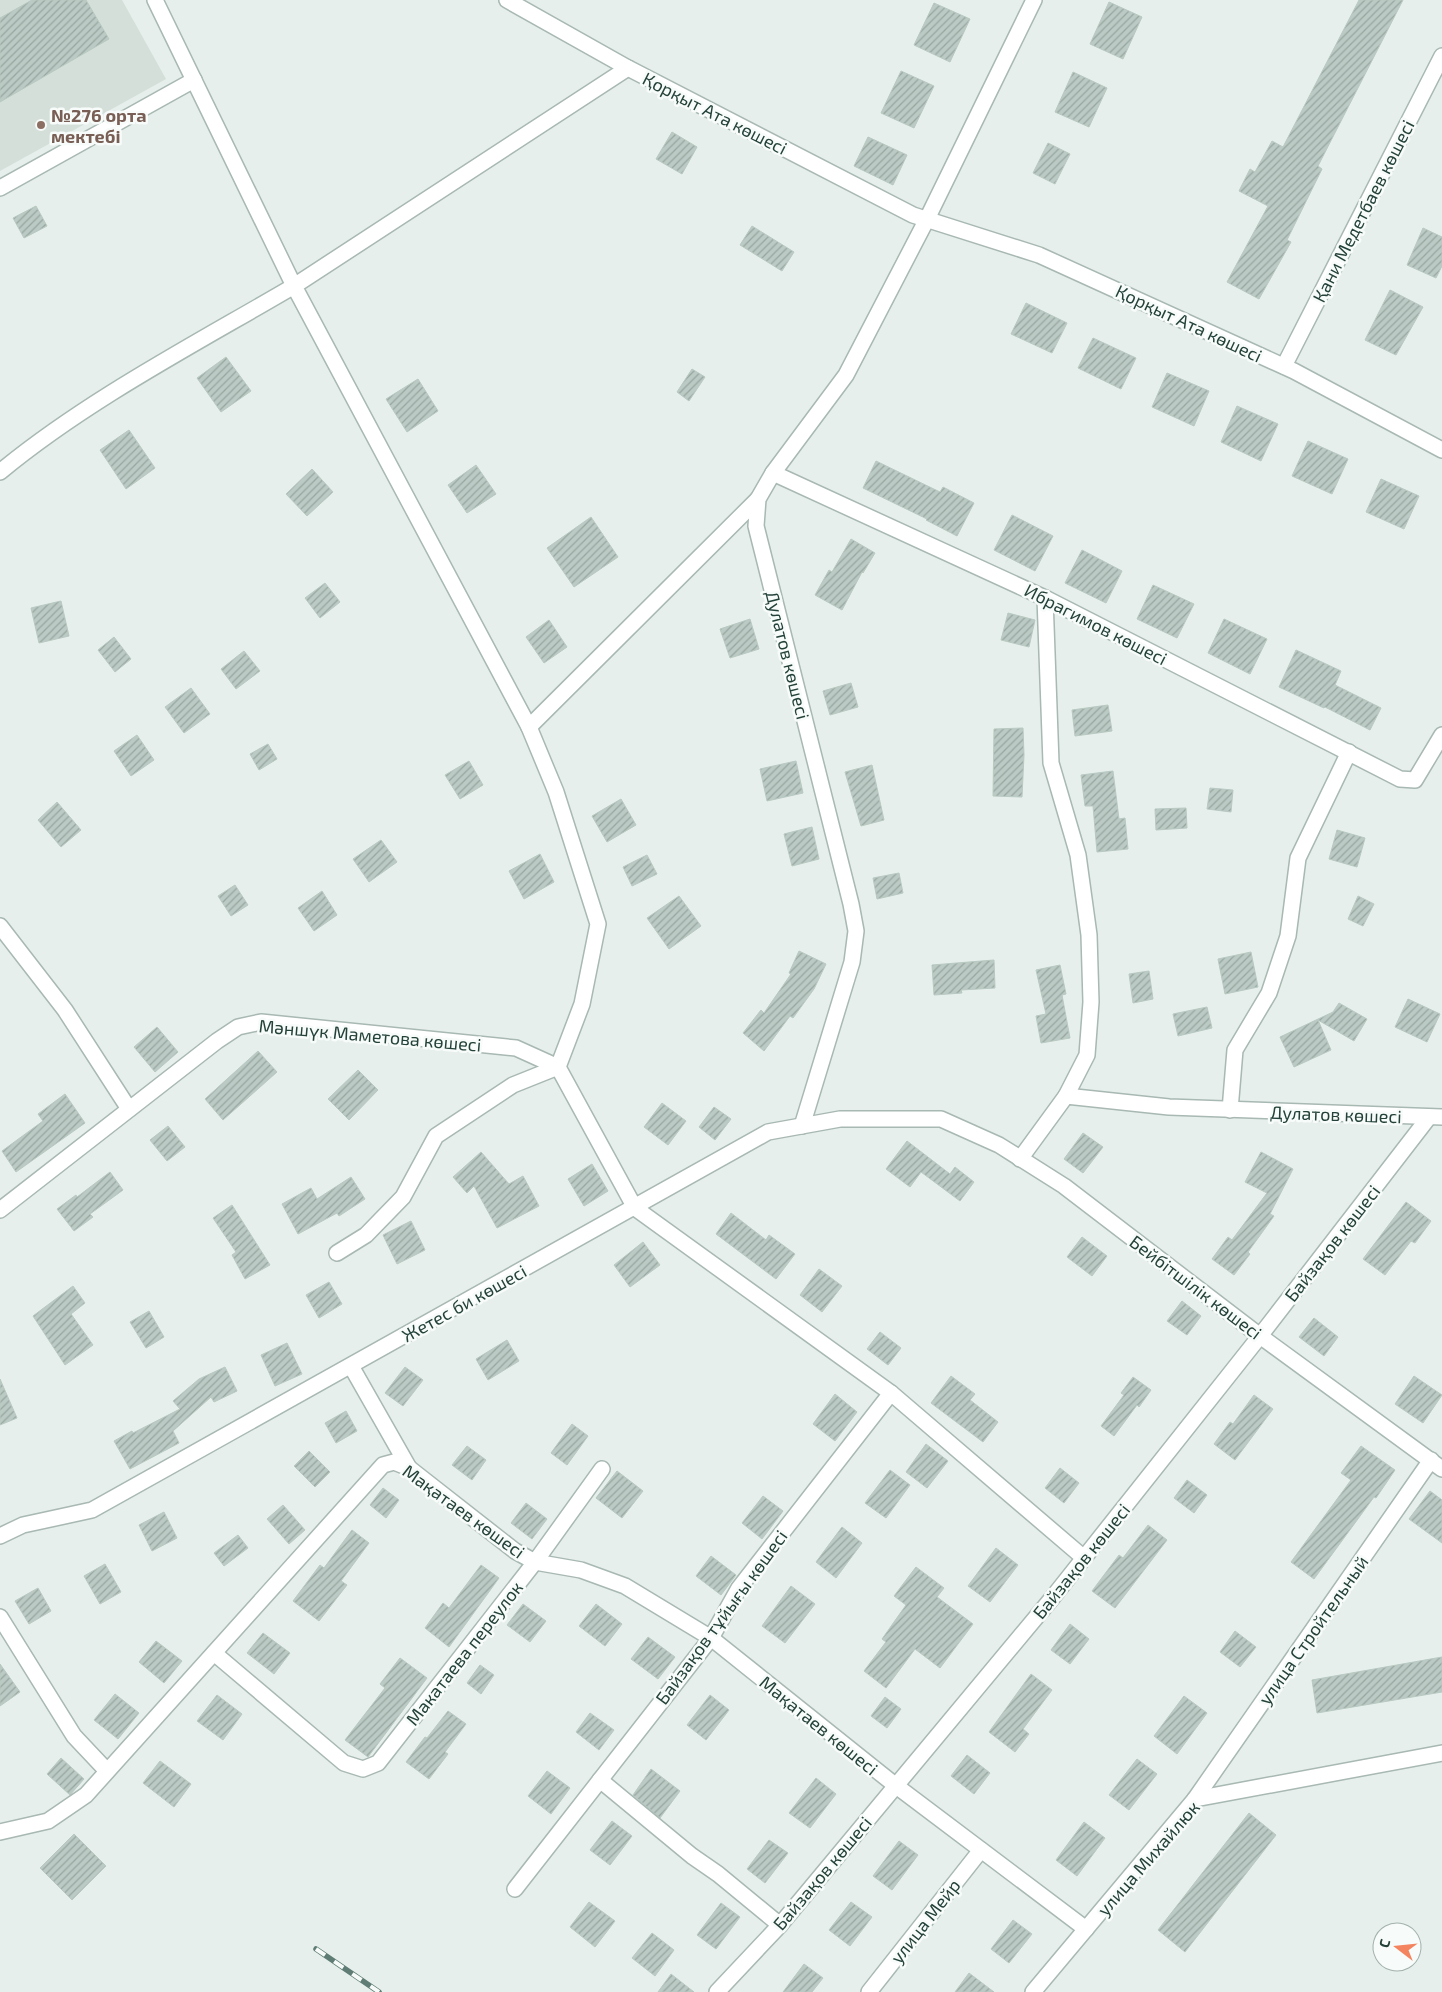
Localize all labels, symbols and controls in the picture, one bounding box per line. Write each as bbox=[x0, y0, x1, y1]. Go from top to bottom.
street label: Қорқыт Ата көшесі bbox=[639, 67, 791, 159]
place label: №276 орта мектебі bbox=[51, 104, 146, 147]
street label: Қани Медетбаев көшесі bbox=[1307, 116, 1419, 306]
marker: №276 орта мектебі bbox=[35, 119, 47, 131]
street label: Қорқыт Ата көшесі bbox=[1112, 279, 1266, 367]
street label: Ибрагимов көшесі bbox=[1021, 579, 1171, 669]
street label: Дулатов көшесі bbox=[761, 588, 815, 722]
street label: Мәншүк Маметова көшесі bbox=[258, 1014, 482, 1056]
street label: Дулатов көшесі bbox=[1270, 1101, 1402, 1127]
street label: Байзақов көшесі bbox=[1280, 1180, 1384, 1306]
street label: Бейбітшілік көшесі bbox=[1126, 1230, 1266, 1344]
street label: Жетес би көшесі bbox=[398, 1260, 530, 1346]
street label: Мақатаев көшесі bbox=[399, 1459, 529, 1563]
street label: Байзақов көшесі bbox=[1028, 1499, 1134, 1623]
street label: Байзақов тұйығы көшесі bbox=[650, 1526, 792, 1708]
street label: улица Стройтельный bbox=[1253, 1551, 1373, 1709]
street label: Макатаева переулок bbox=[401, 1576, 527, 1729]
street label: Мақатаев көшесі bbox=[756, 1671, 882, 1779]
street label: улица Михайлюк bbox=[1092, 1796, 1204, 1920]
street label: Байзақов көшесі bbox=[768, 1812, 876, 1934]
street label: улица Мейр bbox=[885, 1874, 965, 1968]
north arrow bbox=[1372, 1922, 1422, 1972]
text: С bbox=[1375, 1937, 1393, 1950]

